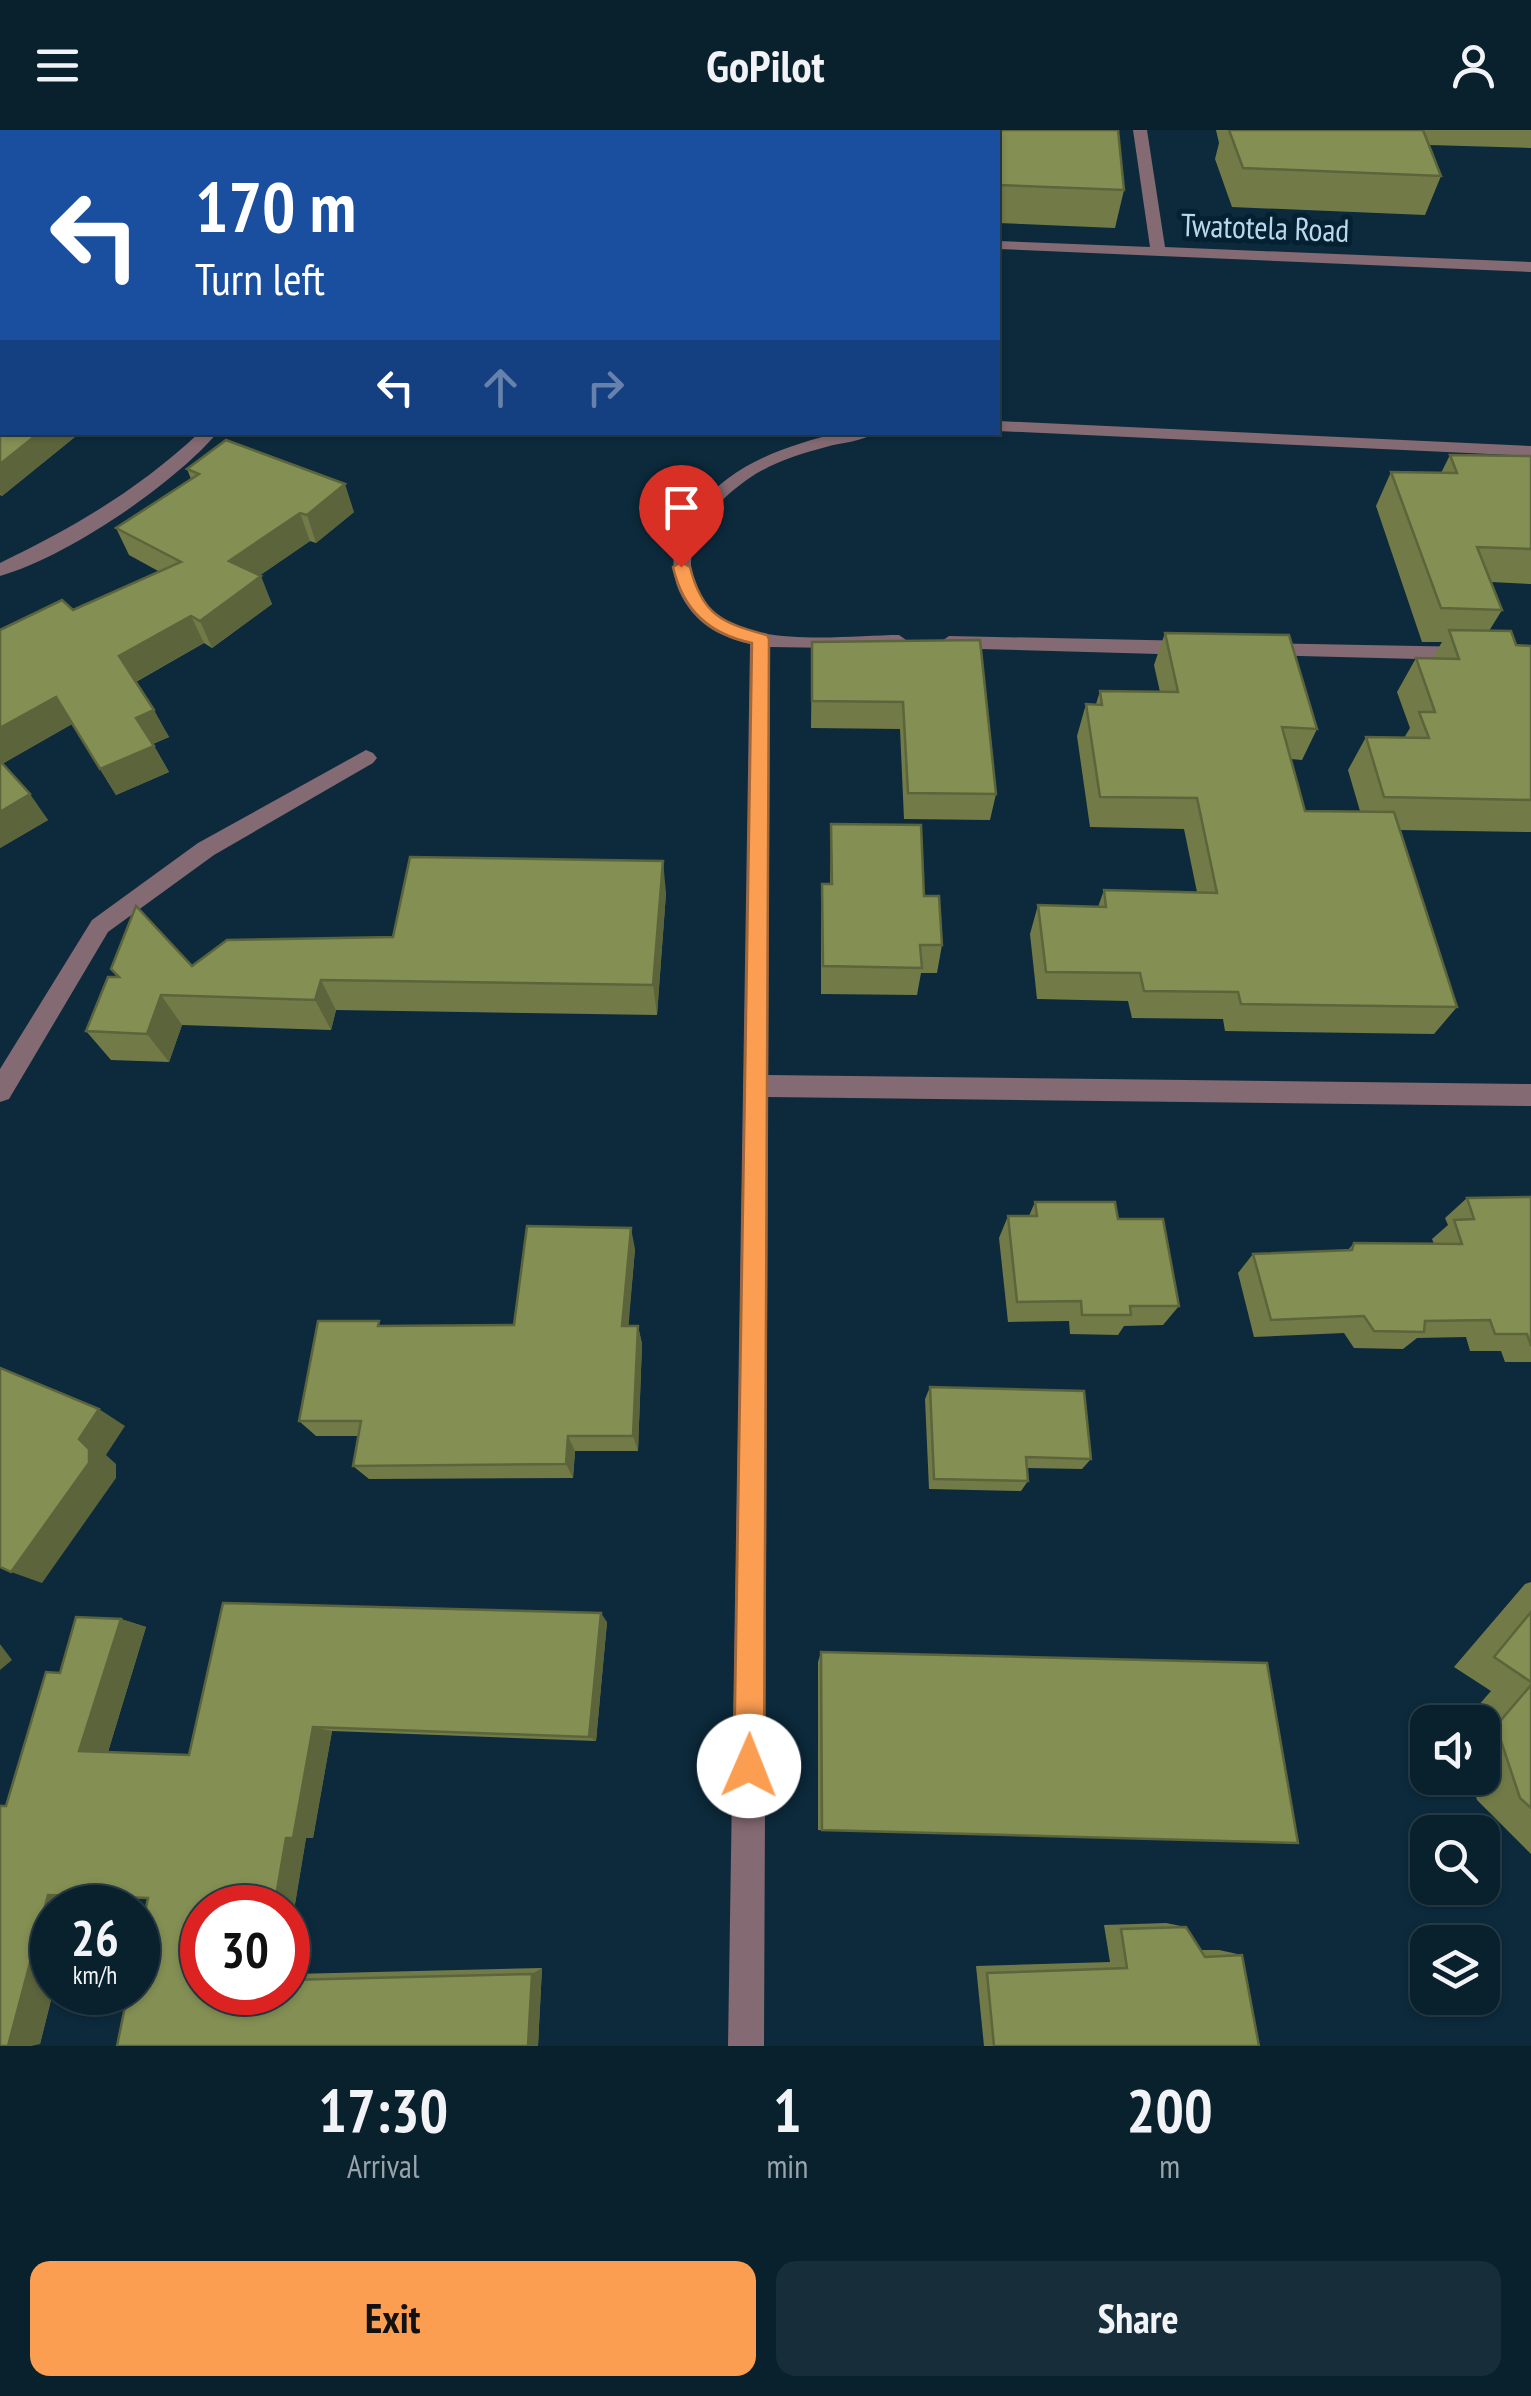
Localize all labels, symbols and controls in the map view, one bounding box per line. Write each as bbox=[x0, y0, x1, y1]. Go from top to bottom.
text: GoPilot bbox=[706, 36, 825, 94]
icon: menu bbox=[30, 38, 85, 93]
icon: person bbox=[1446, 38, 1501, 93]
text: 170 m bbox=[195, 161, 356, 251]
icon: left bbox=[30, 170, 160, 300]
street label: Twatotela Road bbox=[1180, 203, 1350, 251]
text: Turn left bbox=[195, 249, 325, 307]
icon: left bbox=[368, 360, 423, 415]
icon: ahead bbox=[473, 360, 528, 415]
icon: right bbox=[578, 360, 633, 415]
pin bbox=[639, 465, 724, 568]
icon: arrive bbox=[654, 480, 709, 535]
map controls bbox=[1410, 1705, 1500, 2015]
button: sound bbox=[1410, 1705, 1500, 1795]
position arrow bbox=[697, 1714, 801, 1818]
button: search bbox=[1410, 1815, 1500, 1905]
speed limit sign: 30 bbox=[180, 1885, 310, 2015]
text: 26 bbox=[71, 1905, 119, 1970]
button: layers bbox=[1410, 1925, 1500, 2015]
text: km/h bbox=[73, 1959, 117, 1991]
text: 17:30 bbox=[318, 2071, 448, 2149]
text: 1 bbox=[773, 2071, 802, 2149]
text: 200 bbox=[1127, 2071, 1213, 2149]
text: Arrival bbox=[347, 2145, 419, 2187]
text: min bbox=[766, 2145, 808, 2187]
text: m bbox=[1159, 2145, 1180, 2187]
button: Exit bbox=[30, 2261, 756, 2376]
button: Share bbox=[776, 2261, 1501, 2376]

